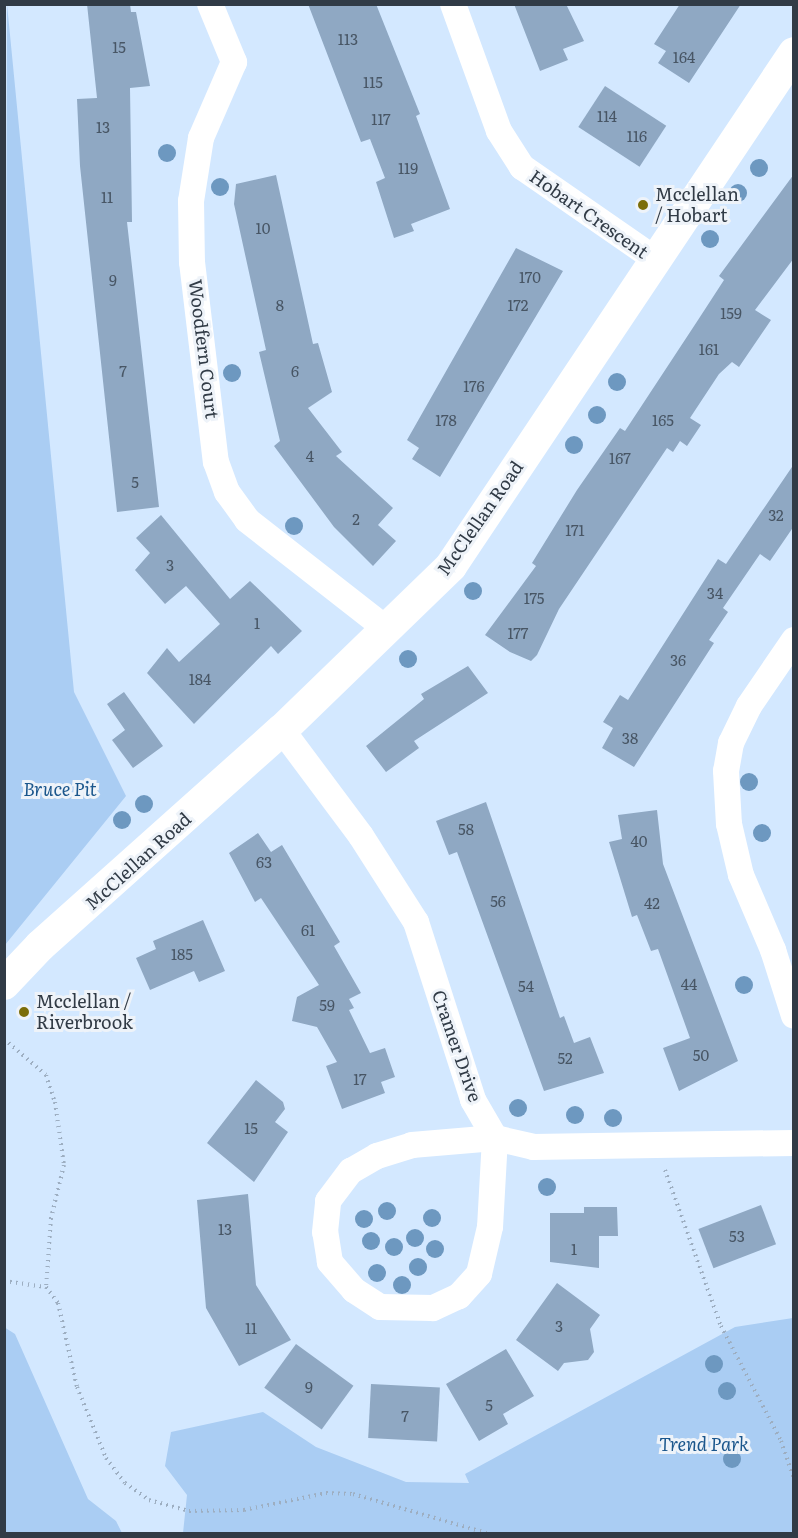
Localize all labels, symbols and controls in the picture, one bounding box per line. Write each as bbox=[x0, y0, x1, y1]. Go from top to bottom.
house number: 113 bbox=[338, 30, 358, 48]
house number: 15 bbox=[112, 38, 126, 56]
house number: 164 bbox=[673, 48, 695, 66]
house number: 115 bbox=[363, 73, 383, 91]
house number: 114 bbox=[597, 107, 617, 125]
house number: 117 bbox=[371, 110, 391, 128]
house number: 13 bbox=[96, 118, 110, 136]
house number: 116 bbox=[627, 127, 647, 145]
house number: 119 bbox=[398, 159, 418, 177]
street label: Hobart Crescent bbox=[526, 165, 652, 263]
place label: Mcclellan / Hobart bbox=[655, 184, 739, 226]
house number: 11 bbox=[101, 188, 113, 206]
marker: Mcclellan / Hobart bbox=[636, 198, 650, 212]
house number: 10 bbox=[256, 219, 270, 237]
house number: 170 bbox=[519, 268, 541, 286]
house number: 9 bbox=[109, 271, 117, 289]
street label: Woodfern Court bbox=[185, 278, 223, 420]
house number: 8 bbox=[276, 296, 284, 314]
house number: 172 bbox=[508, 296, 528, 314]
house number: 159 bbox=[720, 304, 742, 322]
house number: 161 bbox=[699, 340, 719, 358]
house number: 7 bbox=[119, 362, 127, 380]
house number: 6 bbox=[291, 362, 299, 380]
house number: 176 bbox=[463, 377, 485, 395]
house number: 178 bbox=[435, 411, 457, 429]
house number: 165 bbox=[652, 411, 674, 429]
house number: 4 bbox=[306, 447, 314, 465]
house number: 167 bbox=[609, 449, 631, 467]
street label: McClellan Road bbox=[433, 457, 527, 579]
house number: 5 bbox=[131, 473, 139, 491]
house number: 32 bbox=[768, 506, 784, 524]
house number: 2 bbox=[352, 510, 360, 528]
house number: 171 bbox=[565, 521, 585, 539]
house number: 3 bbox=[166, 556, 174, 574]
house number: 34 bbox=[707, 584, 723, 602]
house number: 175 bbox=[524, 589, 544, 607]
house number: 1 bbox=[254, 614, 260, 632]
house number: 177 bbox=[508, 624, 528, 642]
house number: 36 bbox=[670, 651, 686, 669]
house number: 184 bbox=[189, 670, 211, 688]
house number: 38 bbox=[622, 729, 638, 747]
park label: Bruce Pit bbox=[23, 778, 97, 800]
street label: McClellan Road bbox=[81, 808, 195, 914]
house number: 58 bbox=[458, 820, 474, 838]
house number: 40 bbox=[631, 832, 647, 850]
house number: 63 bbox=[256, 853, 272, 871]
house number: 56 bbox=[490, 892, 506, 910]
house number: 42 bbox=[644, 894, 660, 912]
house number: 61 bbox=[301, 921, 315, 939]
house number: 185 bbox=[171, 945, 193, 963]
house number: 44 bbox=[681, 975, 697, 993]
house number: 54 bbox=[518, 977, 534, 995]
street label: Cramer Drive bbox=[428, 987, 486, 1105]
place label: Mcclellan / Riverbrook bbox=[36, 991, 133, 1034]
house number: 59 bbox=[319, 996, 335, 1014]
marker: Mcclellan / Riverbrook bbox=[17, 1005, 31, 1019]
house number: 50 bbox=[693, 1046, 709, 1064]
house number: 52 bbox=[557, 1049, 573, 1067]
house number: 17 bbox=[353, 1070, 367, 1088]
house number: 15 bbox=[244, 1119, 258, 1137]
house number: 13 bbox=[218, 1220, 232, 1238]
house number: 53 bbox=[729, 1227, 745, 1245]
house number: 1 bbox=[571, 1240, 577, 1258]
house number: 3 bbox=[555, 1317, 563, 1335]
house number: 11 bbox=[245, 1319, 257, 1337]
house number: 9 bbox=[305, 1378, 313, 1396]
house number: 5 bbox=[485, 1396, 493, 1414]
house number: 7 bbox=[401, 1407, 409, 1425]
park label: Trend Park bbox=[659, 1433, 749, 1455]

